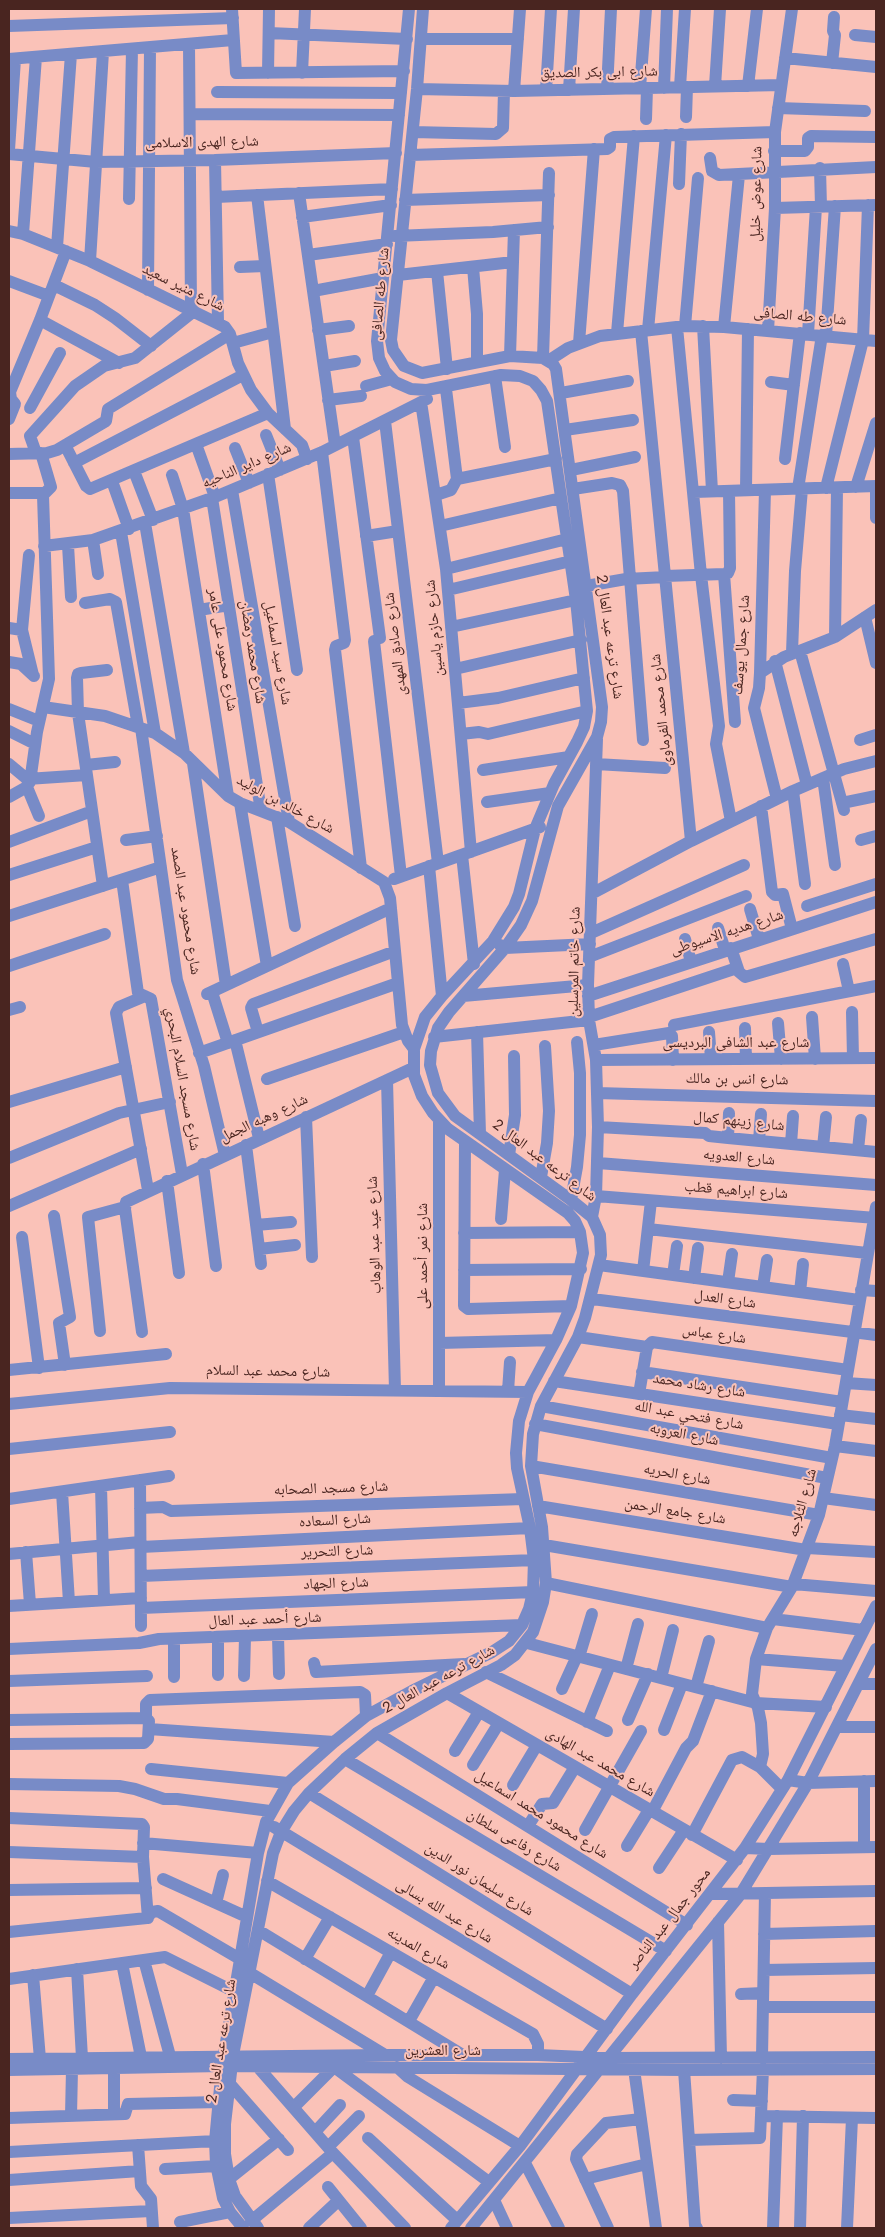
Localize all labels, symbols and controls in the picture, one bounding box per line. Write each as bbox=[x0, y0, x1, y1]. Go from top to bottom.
street label: شارع ابى بكر الصديق bbox=[540, 63, 658, 83]
street label: شارع الهدى الاسلامى bbox=[145, 133, 259, 153]
street label: شارع عوض خليل bbox=[747, 146, 767, 242]
street label: شارع طه الصافى bbox=[368, 247, 394, 341]
street label: شارع منير سعيد bbox=[139, 260, 227, 316]
street label: شارع طه الصافى bbox=[753, 304, 847, 330]
street label: شارع داير الناحيه bbox=[200, 439, 294, 493]
street label: شارع ترعه عبد العال 2 bbox=[591, 574, 627, 700]
street label: شارع حازم ياسين bbox=[422, 579, 448, 677]
street label: شارع محمود على عامر bbox=[203, 587, 241, 713]
street label: شارع صادق المهدى bbox=[381, 591, 411, 697]
street label: شارع جمال يوسف bbox=[730, 594, 754, 696]
street label: شارع محمد رمضان bbox=[235, 599, 269, 705]
street label: شارع سيد اسماعيل bbox=[259, 600, 295, 706]
street label: شارع محمد الفرماوى bbox=[647, 653, 677, 767]
street label: شارع خالد بن الوليد bbox=[233, 772, 337, 838]
street label: شارع محمود عبد الصمد bbox=[166, 846, 204, 976]
street label: شارع هديه الاسيوطى bbox=[668, 906, 786, 960]
street label: شارع خاتم المرسلين bbox=[565, 907, 585, 1017]
street label: شارع مسجد السلام البحري bbox=[161, 1006, 203, 1152]
street label: شارع عبد الشافى البرديسى bbox=[663, 1034, 809, 1052]
street label: شارع انس بن مالك bbox=[685, 1070, 789, 1090]
street label: شارع وهبه الجمل bbox=[217, 1091, 311, 1147]
street label: شارع زينهم كمال bbox=[693, 1108, 785, 1136]
street label: شارع ترعه عبد العال 2 bbox=[489, 1116, 599, 1206]
street label: شارع العدويه bbox=[702, 1146, 776, 1170]
street label: شارع عيد عبد الوهاب bbox=[364, 1176, 386, 1294]
street label: شارع ابراهيم قطب bbox=[684, 1178, 788, 1204]
street label: شارع نمر أحمد على bbox=[414, 1203, 432, 1309]
street label: شارع العدل bbox=[693, 1287, 757, 1313]
street label: شارع عباس bbox=[681, 1322, 747, 1348]
street label: شارع محمد عبد السلام bbox=[206, 1362, 330, 1382]
street label: شارع رشاد محمد bbox=[652, 1370, 746, 1402]
street label: شارع فتحي عبد الله bbox=[633, 1398, 745, 1434]
street label: شارع العروبه bbox=[648, 1419, 720, 1451]
street label: شارع الحريه bbox=[642, 1460, 712, 1490]
street label: شارع الثلاجه bbox=[785, 1467, 821, 1539]
street label: شارع مسجد الصحابه bbox=[273, 1478, 389, 1500]
street label: شارع جامع الرحمن bbox=[623, 1495, 727, 1529]
street label: شارع السعاده bbox=[299, 1510, 371, 1532]
street label: شارع التحرير bbox=[300, 1542, 374, 1562]
street label: شارع الجهاد bbox=[303, 1574, 369, 1594]
street label: شارع أحمد عبد العال bbox=[208, 1609, 322, 1631]
street label: شارع ترعه عبد العال 2 bbox=[380, 1642, 498, 1718]
street label: شارع محمد عبد الهادى bbox=[542, 1724, 658, 1802]
street label: شارع محمود محمد اسماعيل bbox=[471, 1767, 611, 1863]
street label: شارع رفاعى سلطان bbox=[464, 1806, 564, 1876]
street label: شارع سليمان نور الدين bbox=[421, 1839, 537, 1921]
street label: محور جمال عبد الناصر bbox=[625, 1865, 715, 1973]
street label: شارع عبد الله بسالى bbox=[392, 1876, 496, 1948]
street label: شارع المدينه bbox=[383, 1924, 453, 1974]
street label: شارع ترعه عبد العال 2 bbox=[203, 1978, 241, 2104]
street label: شارع العشرين bbox=[405, 2042, 481, 2060]

